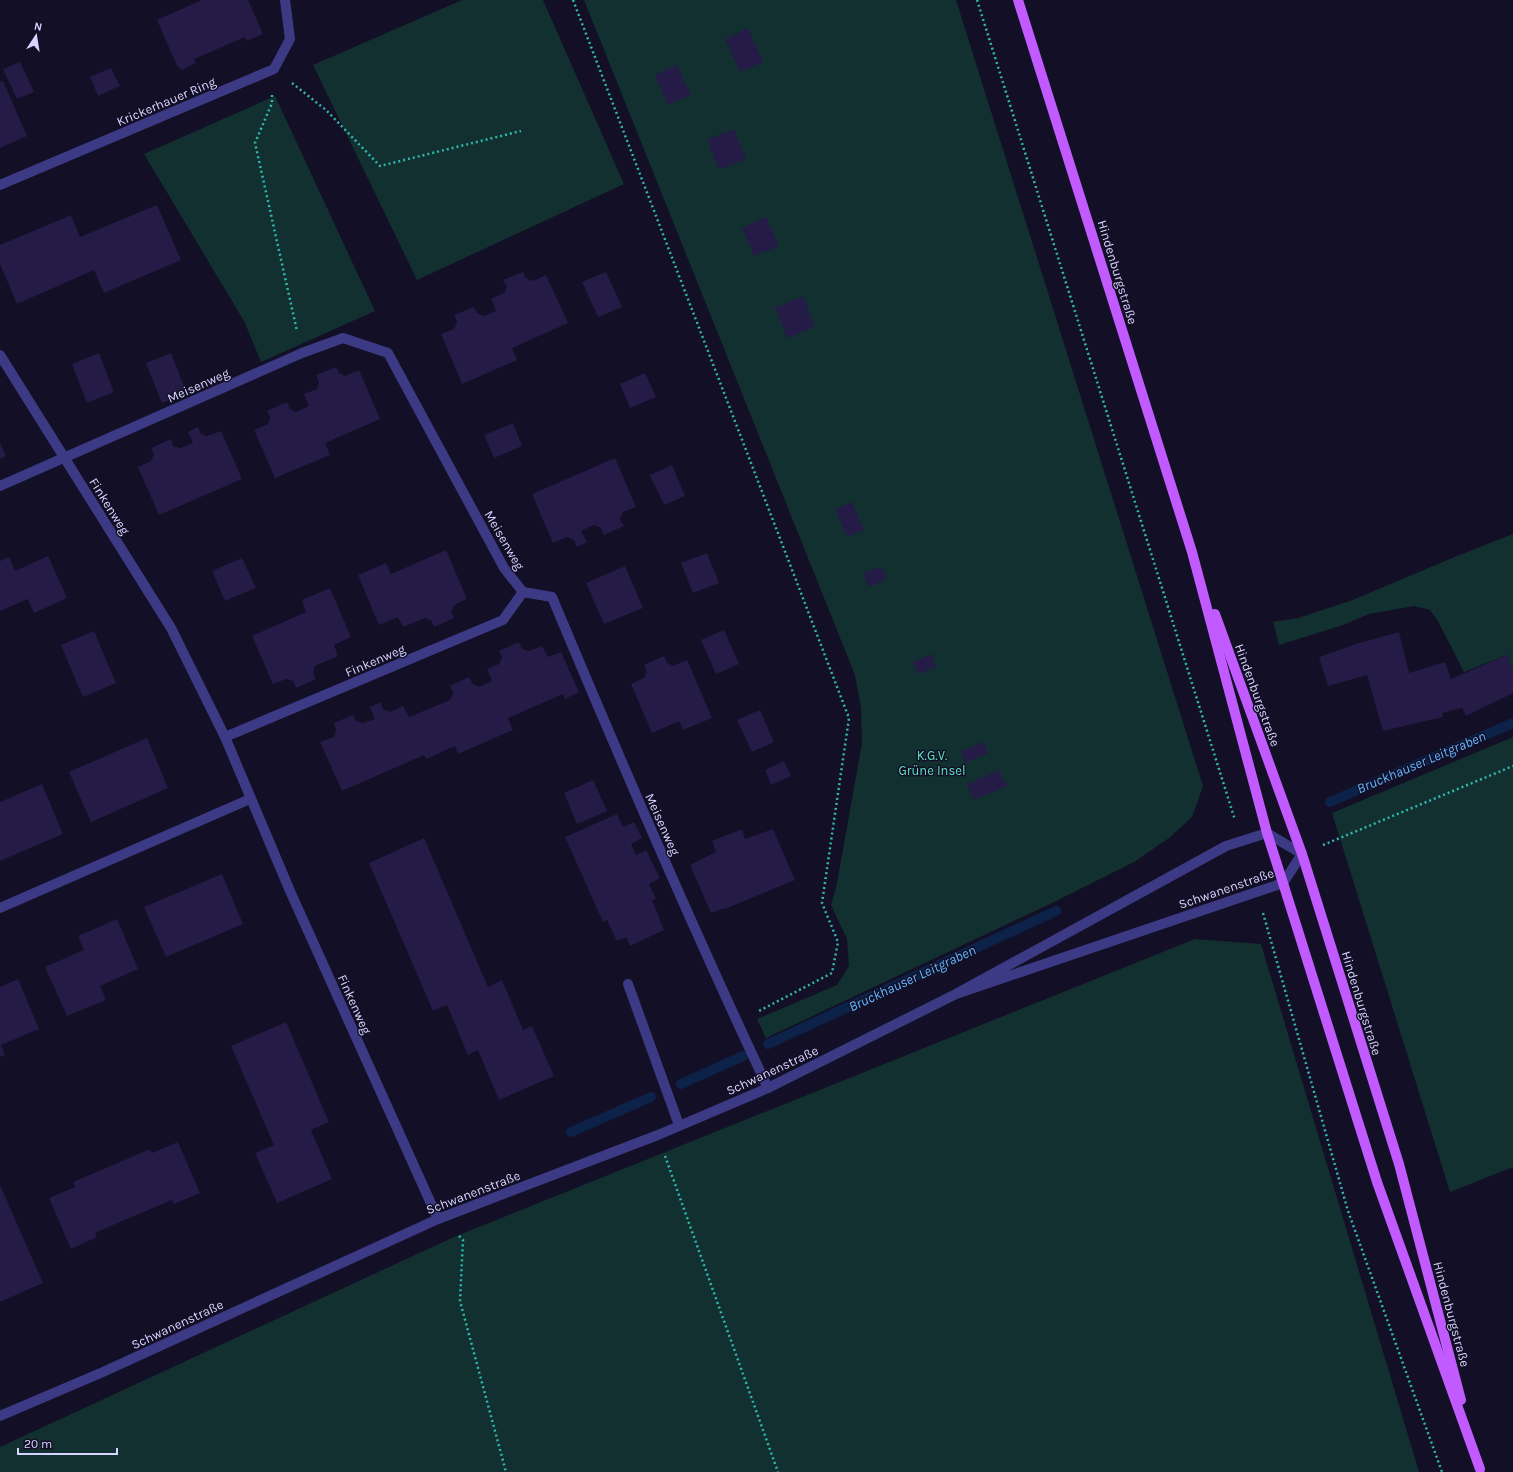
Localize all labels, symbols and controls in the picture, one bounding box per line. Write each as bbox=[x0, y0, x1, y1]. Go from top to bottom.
north arrow bbox=[16, 16, 56, 56]
text: N bbox=[33, 20, 43, 34]
street label: Krickerhauer Ring bbox=[114, 74, 219, 129]
street label: Hindenburgstraße bbox=[1095, 218, 1141, 326]
street label: Meisenweg bbox=[165, 365, 232, 406]
street label: Finkenweg bbox=[86, 475, 133, 538]
street label: Meisenweg bbox=[481, 508, 528, 573]
street label: Finkenweg bbox=[343, 641, 408, 680]
street label: Hindenburgstraße bbox=[1232, 642, 1283, 749]
water label: Bruckhauser Leitgraben bbox=[1354, 728, 1488, 797]
park label: K.G.V. Grüne Insel bbox=[898, 748, 966, 778]
street label: Meisenweg bbox=[642, 791, 683, 858]
street label: Schwanenstraße bbox=[1177, 865, 1276, 912]
water label: Bruckhauser Leitgraben bbox=[846, 942, 979, 1015]
street label: Hindenburgstraße bbox=[1339, 949, 1385, 1057]
street label: Finkenweg bbox=[335, 972, 375, 1037]
street label: Schwanenstraße bbox=[724, 1042, 821, 1098]
street label: Schwanenstraße bbox=[424, 1168, 523, 1217]
street label: Hindenburgstraße bbox=[1430, 1260, 1473, 1369]
street label: Schwanenstraße bbox=[129, 1296, 226, 1352]
scale bar bbox=[18, 1430, 117, 1456]
text: 20 m bbox=[24, 1437, 52, 1451]

